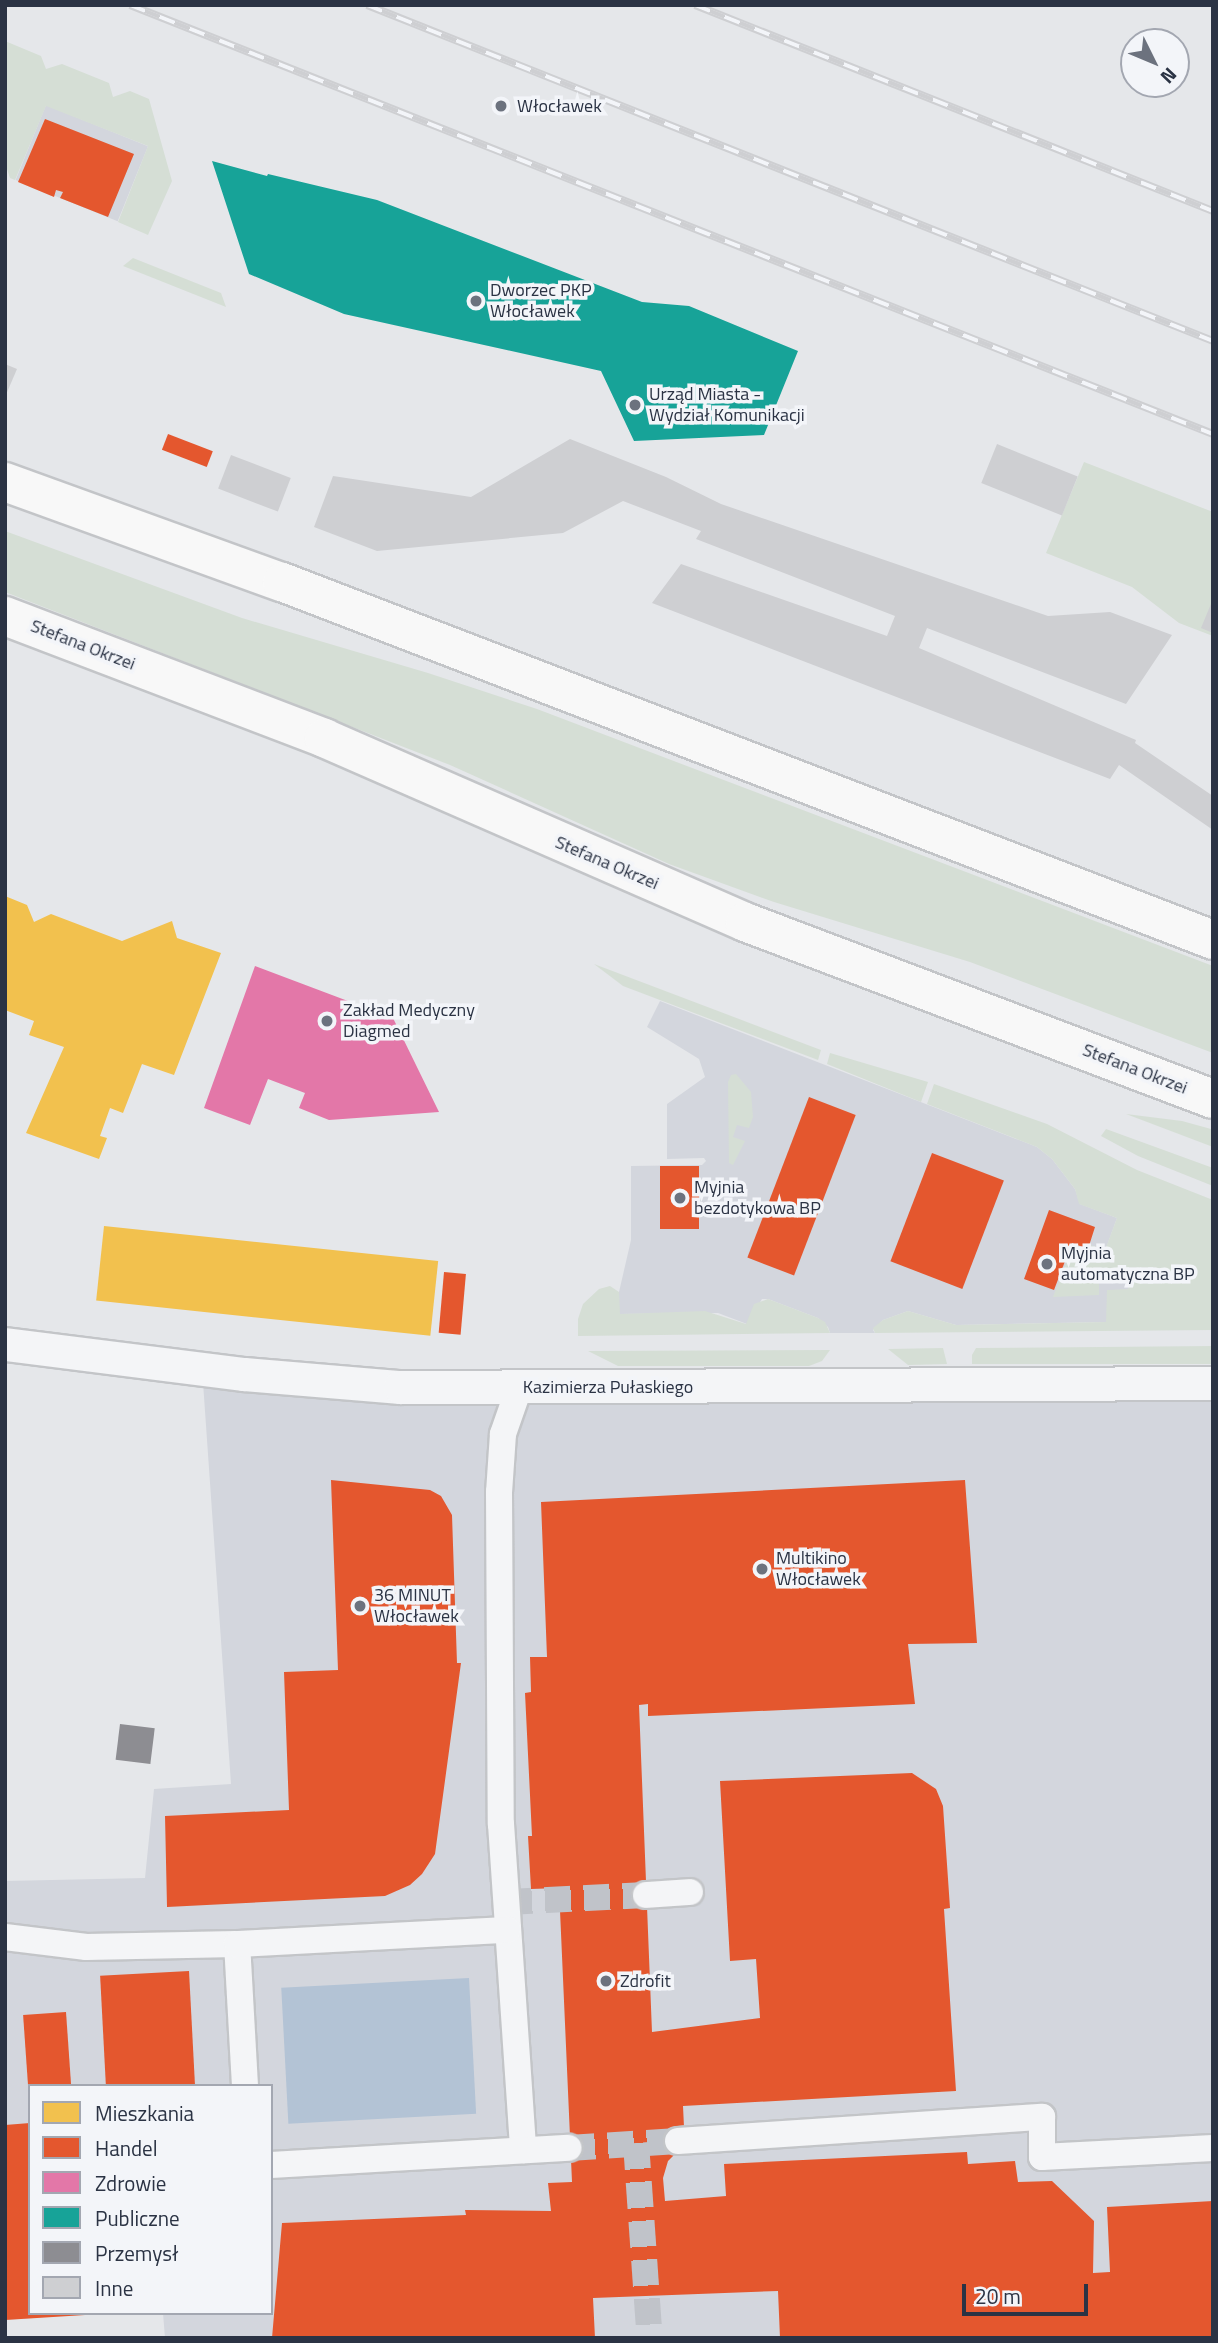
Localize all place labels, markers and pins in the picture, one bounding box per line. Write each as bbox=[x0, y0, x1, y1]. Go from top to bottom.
place label: Włocławek bbox=[517, 95, 602, 117]
marker: Włocławek bbox=[491, 96, 511, 116]
place label: Dworzec PKP Włocławek bbox=[490, 280, 592, 322]
marker: Dworzec PKP Włocławek bbox=[468, 293, 484, 309]
place label: Urząd Miasta - Wydział Komunikacji bbox=[649, 384, 805, 426]
marker: Urząd Miasta - Wydział Komunikacji bbox=[627, 397, 643, 413]
place label: Zakład Medyczny Diagmed bbox=[343, 1000, 475, 1042]
marker: Zakład Medyczny Diagmed bbox=[317, 1011, 337, 1031]
place label: Myjnia bezdotykowa BP bbox=[694, 1177, 821, 1220]
marker: Myjnia bezdotykowa BP bbox=[672, 1190, 688, 1206]
place label: Myjnia automatyczna BP bbox=[1061, 1243, 1195, 1286]
marker: Myjnia automatyczna BP bbox=[1039, 1256, 1055, 1272]
place label: Multikino Włocławek bbox=[776, 1548, 861, 1590]
marker: Multikino Włocławek bbox=[754, 1561, 770, 1577]
place label: 36 MINUT Włocławek bbox=[374, 1585, 459, 1628]
marker: 36 MINUT Włocławek bbox=[352, 1598, 368, 1614]
place label: Zdrofit bbox=[620, 1970, 671, 1992]
marker: Zdrofit bbox=[598, 1973, 614, 1989]

